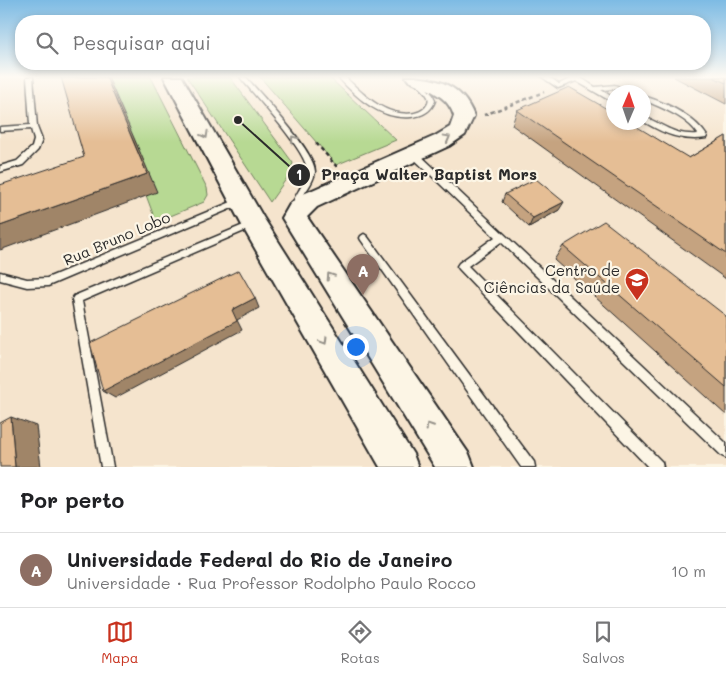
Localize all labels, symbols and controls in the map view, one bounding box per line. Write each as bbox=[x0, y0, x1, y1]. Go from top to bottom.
search box bbox=[15, 15, 711, 70]
icon: search bbox=[33, 29, 61, 57]
text: Pesquisar aqui bbox=[73, 30, 211, 55]
north arrow bbox=[606, 85, 651, 130]
one-way arrow bbox=[198, 130, 208, 139]
one-way arrow bbox=[442, 134, 451, 144]
one-way arrow bbox=[290, 136, 299, 145]
callout: Praça Walter Baptist Mors bbox=[286, 159, 547, 190]
text: Praça Walter Baptist Mors bbox=[321, 163, 537, 184]
text: 1 bbox=[296, 164, 302, 184]
street label: Rua Bruno Lobo bbox=[60, 207, 173, 270]
pin: A bbox=[347, 254, 379, 295]
place label: Centro de Ciências da Saúde bbox=[484, 260, 620, 297]
school or university icon: Centro de Ciências da Saúde bbox=[624, 267, 650, 301]
one-way arrow bbox=[327, 272, 337, 281]
your location bbox=[343, 334, 369, 360]
one-way arrow bbox=[318, 335, 328, 344]
one-way arrow bbox=[426, 423, 436, 432]
text: Por perto bbox=[20, 486, 124, 513]
text: Universidade Federal do Rio de Janeiro bbox=[67, 547, 452, 572]
text: A bbox=[30, 560, 42, 581]
text: 10 m bbox=[671, 560, 706, 581]
text: Universidade · Rua Professor Rodolpho Paulo Rocco bbox=[67, 572, 476, 593]
tab: Mapa bbox=[101, 618, 138, 667]
tab: Rotas bbox=[341, 618, 380, 667]
tab: Salvos bbox=[582, 618, 625, 667]

